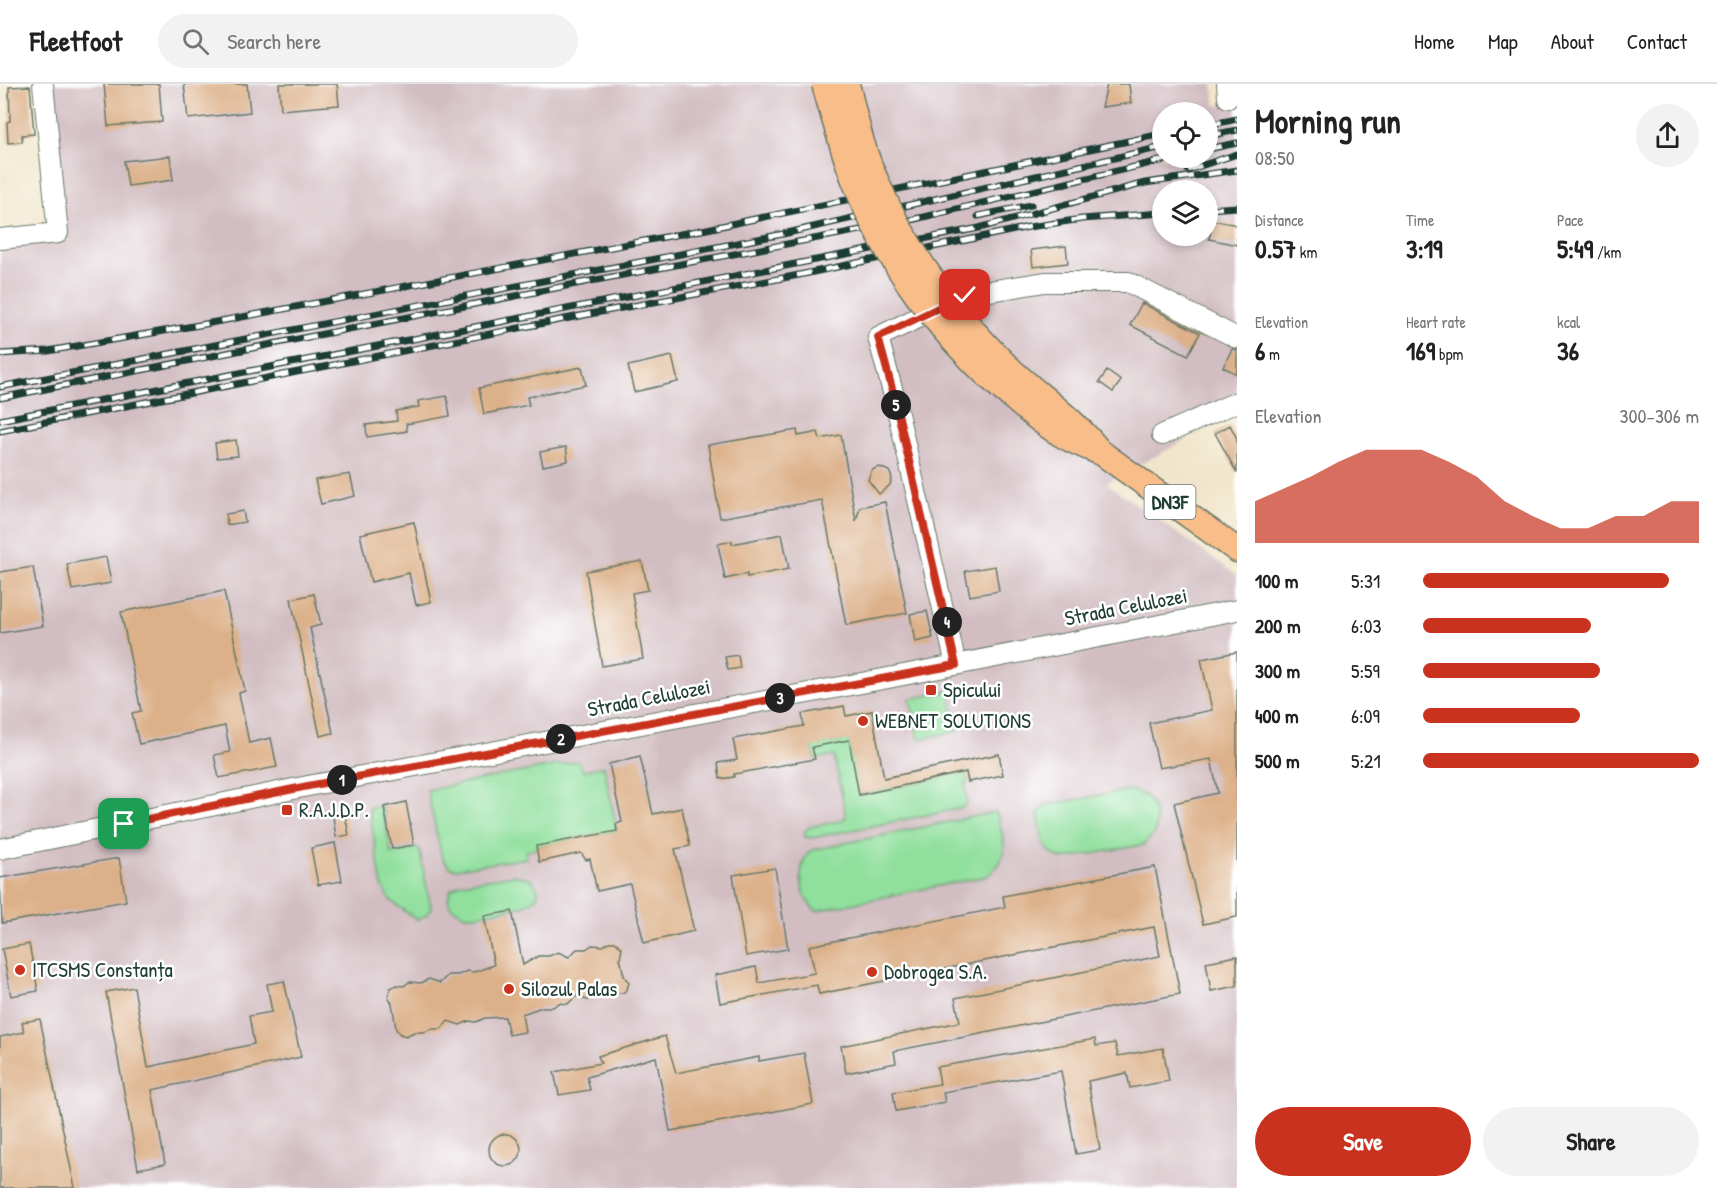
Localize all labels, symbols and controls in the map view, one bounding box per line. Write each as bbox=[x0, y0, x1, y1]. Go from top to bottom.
search box bbox=[158, 14, 578, 68]
text: Fleetfoot bbox=[30, 22, 122, 60]
icon: search bbox=[179, 25, 212, 58]
text: Search here bbox=[227, 26, 321, 56]
text: Home bbox=[1414, 27, 1455, 56]
text: Map bbox=[1488, 27, 1518, 56]
text: About bbox=[1551, 27, 1594, 56]
text: Contact bbox=[1627, 27, 1687, 56]
text: Morning run bbox=[1255, 99, 1401, 143]
map controls bbox=[1152, 102, 1218, 246]
button: locate bbox=[1152, 102, 1218, 168]
button: share bbox=[1636, 104, 1699, 167]
text: 08:50 bbox=[1255, 144, 1295, 171]
button: layers bbox=[1152, 180, 1218, 246]
text: Distance bbox=[1255, 209, 1304, 231]
text: Time bbox=[1406, 209, 1434, 231]
text: Pace bbox=[1557, 209, 1584, 231]
text: 0.57 bbox=[1255, 231, 1296, 266]
text: 3:19 bbox=[1406, 231, 1443, 266]
text: 5:49 bbox=[1557, 231, 1593, 266]
text: km bbox=[1296, 241, 1317, 263]
text: /km bbox=[1593, 241, 1621, 263]
pin bbox=[939, 269, 990, 320]
icon: check bbox=[948, 278, 981, 311]
text: Elevation bbox=[1255, 311, 1308, 333]
text: Heart rate bbox=[1406, 311, 1466, 333]
text: kcal bbox=[1557, 311, 1580, 333]
text: 6 bbox=[1255, 333, 1265, 368]
text: 169 bbox=[1406, 333, 1435, 368]
text: 36 bbox=[1557, 333, 1579, 368]
text: m bbox=[1265, 343, 1280, 365]
text: bpm bbox=[1435, 343, 1463, 365]
pin: 5 bbox=[881, 390, 911, 420]
text: 5 bbox=[893, 394, 899, 416]
text: Elevation bbox=[1255, 402, 1321, 429]
text: 300–306 m bbox=[1620, 402, 1699, 429]
road number: DN3F bbox=[1144, 485, 1196, 519]
text: 100 m bbox=[1255, 567, 1298, 594]
text: 5:31 bbox=[1351, 567, 1380, 594]
street label: Strada Celulozei bbox=[1062, 580, 1190, 633]
pin: 4 bbox=[932, 607, 962, 637]
text: 4 bbox=[944, 611, 950, 633]
text: 200 m bbox=[1255, 612, 1300, 639]
text: 6:03 bbox=[1351, 612, 1382, 639]
text: 300 m bbox=[1255, 657, 1300, 684]
text: 5:59 bbox=[1351, 657, 1380, 684]
street label: Strada Celulozei bbox=[585, 671, 713, 724]
place label: Spicului bbox=[943, 675, 1002, 704]
pin: 3 bbox=[765, 683, 795, 713]
marker: Spicului bbox=[924, 683, 938, 697]
text: 3 bbox=[776, 687, 784, 709]
text: 400 m bbox=[1255, 702, 1299, 729]
text: 6:09 bbox=[1351, 702, 1380, 729]
place label: WEBNET SOLUTIONS bbox=[875, 706, 1031, 735]
marker: WEBNET SOLUTIONS bbox=[856, 714, 870, 728]
pin: 2 bbox=[546, 724, 576, 754]
text: 2 bbox=[557, 728, 565, 750]
text: 500 m bbox=[1255, 747, 1300, 774]
text: 5:21 bbox=[1351, 747, 1381, 774]
pin: 1 bbox=[327, 765, 357, 795]
text: 1 bbox=[339, 769, 345, 791]
place label: R.A.J.D.P. bbox=[299, 795, 369, 824]
pin bbox=[98, 798, 149, 849]
marker: R.A.J.D.P. bbox=[280, 803, 294, 817]
icon: arrive bbox=[107, 807, 140, 840]
place label: ITCSMS Constanța bbox=[32, 955, 173, 984]
place label: Dobrogea S.A. bbox=[884, 957, 987, 986]
marker: ITCSMS Constanța bbox=[13, 963, 27, 977]
marker: Dobrogea S.A. bbox=[865, 965, 879, 979]
place label: Silozul Palas bbox=[521, 974, 617, 1003]
marker: Silozul Palas bbox=[502, 982, 516, 996]
button: Save bbox=[1255, 1107, 1471, 1176]
button: Share bbox=[1483, 1107, 1699, 1176]

